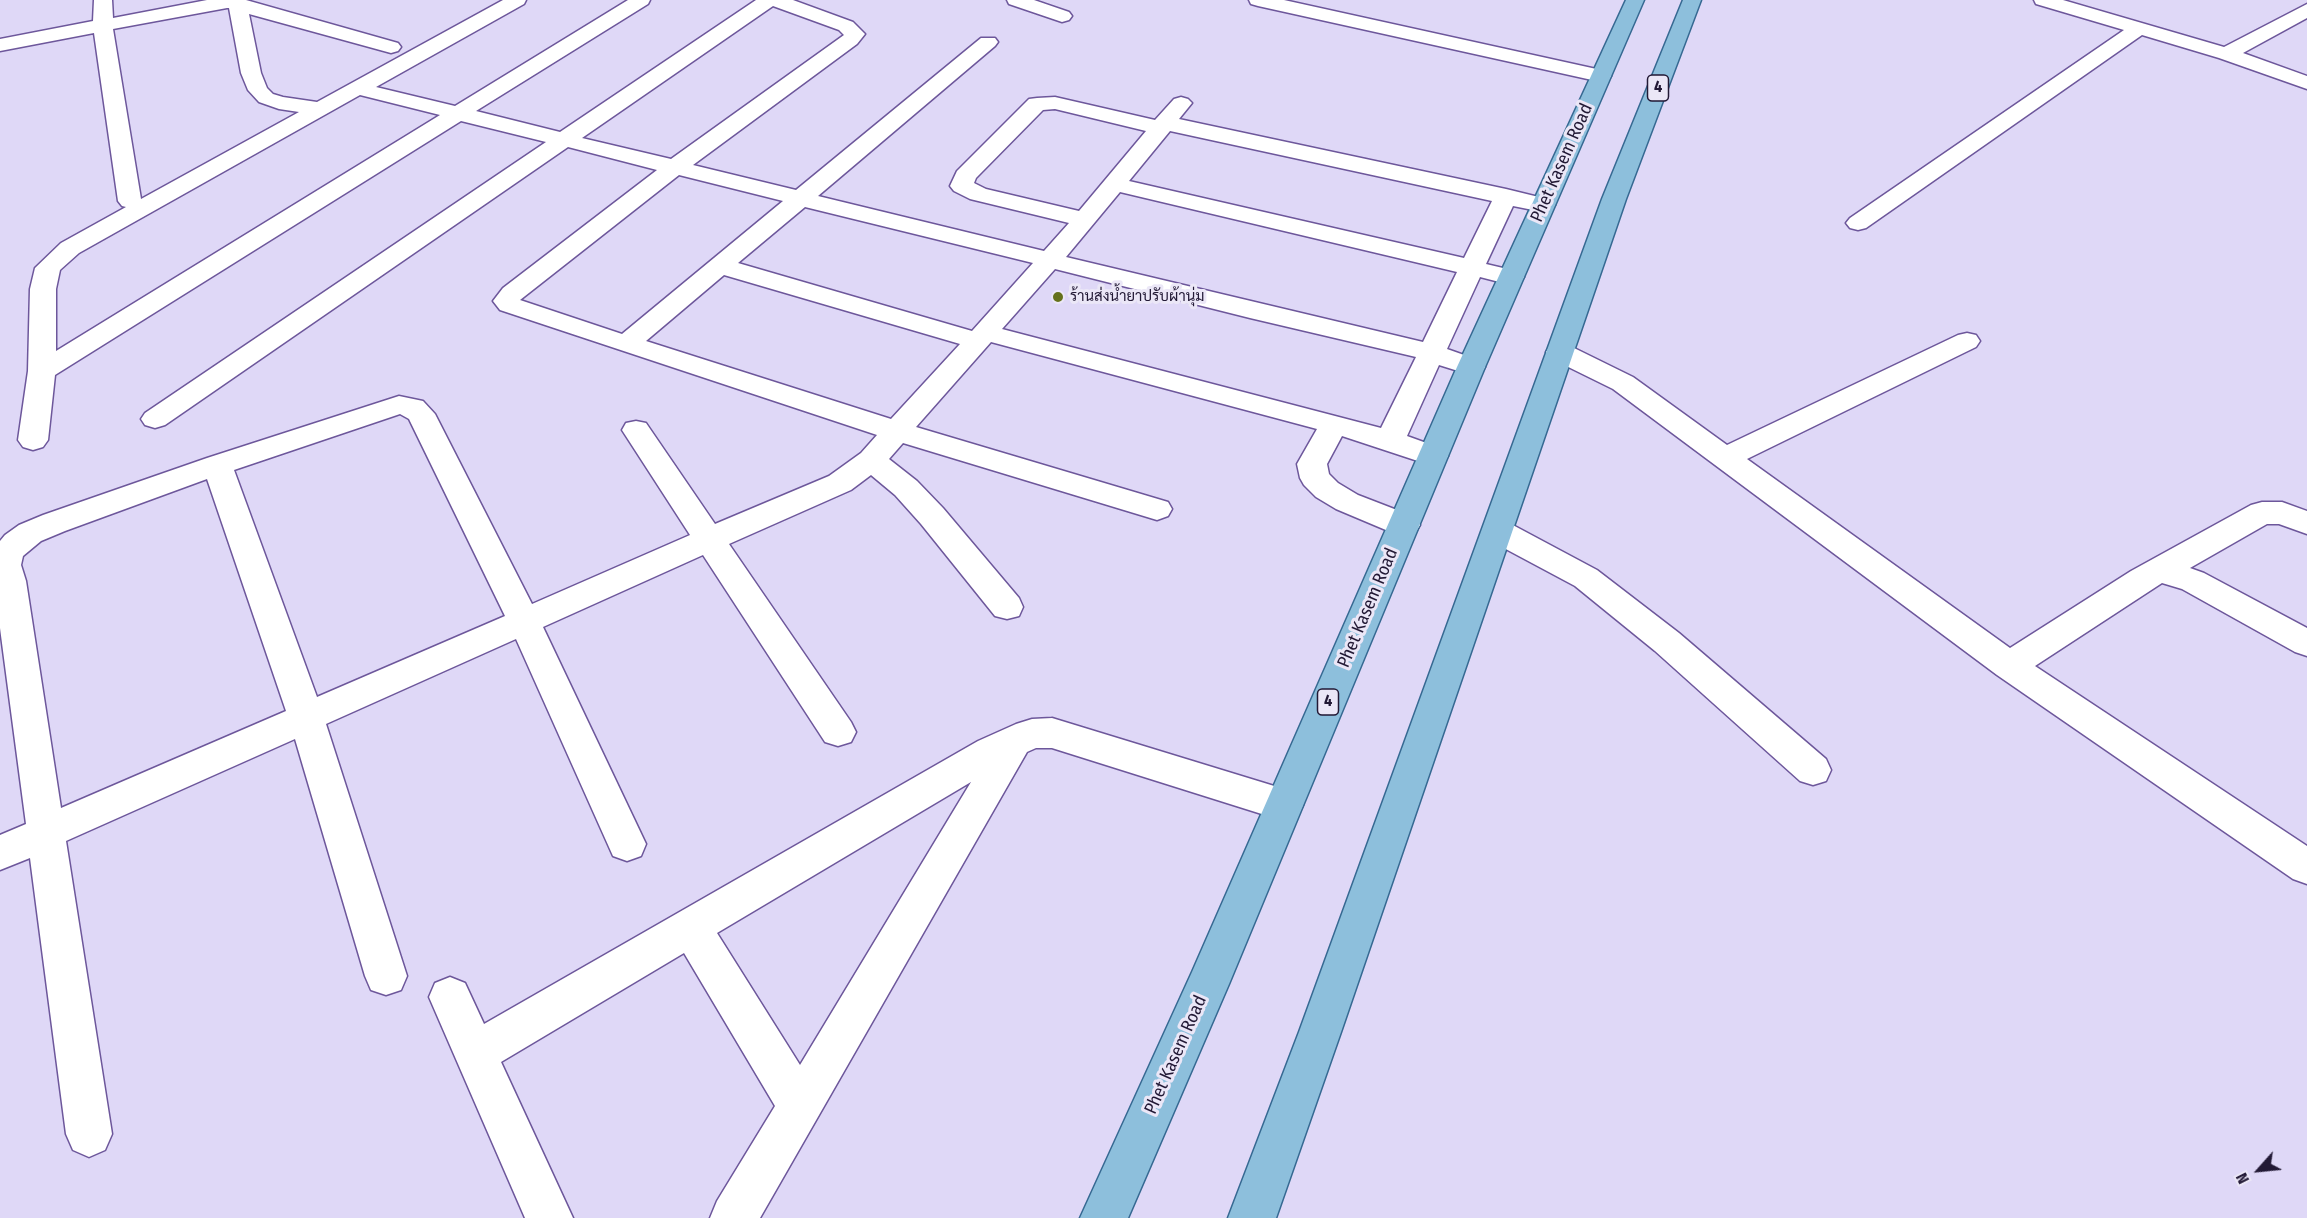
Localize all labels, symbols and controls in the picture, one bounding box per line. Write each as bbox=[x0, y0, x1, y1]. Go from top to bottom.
road number: 4 bbox=[1648, 75, 1668, 101]
street label: Phet Kasem Road bbox=[1526, 100, 1598, 226]
place label: ร้านส่งน้ำยาปรับผ้านุ่ม bbox=[1070, 288, 1204, 306]
marker: ร้านส่งน้ำยาปรับผ้านุ่ม bbox=[1051, 290, 1065, 304]
street label: Phet Kasem Road bbox=[1333, 545, 1403, 671]
road number: 4 bbox=[1318, 689, 1338, 715]
street label: Phet Kasem Road bbox=[1140, 992, 1212, 1118]
north arrow bbox=[2229, 1140, 2289, 1200]
text: N bbox=[2232, 1170, 2253, 1187]

